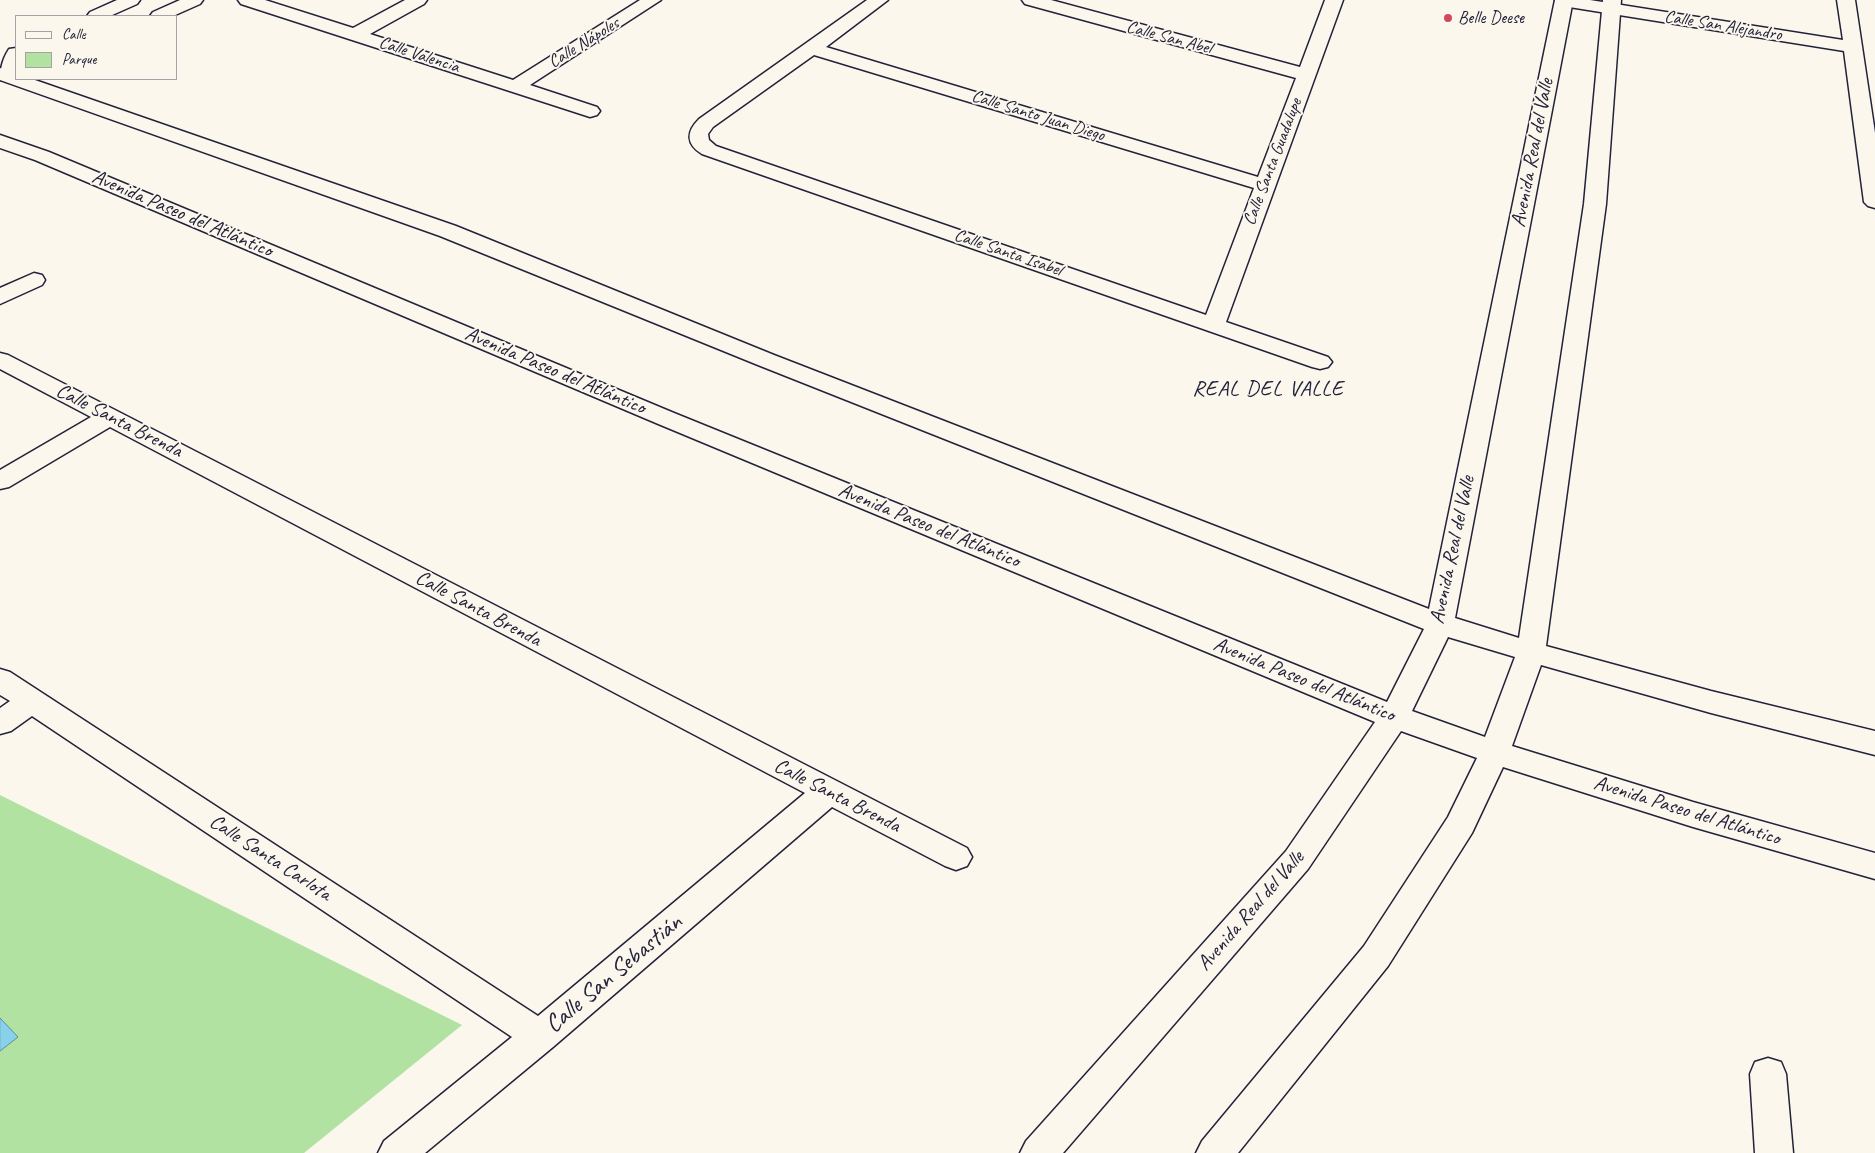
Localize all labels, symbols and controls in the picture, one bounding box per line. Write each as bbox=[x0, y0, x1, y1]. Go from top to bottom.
street label: Calle San Alejandro bbox=[1663, 6, 1783, 46]
place label: Belle Deese bbox=[1458, 7, 1524, 29]
marker: Belle Deese bbox=[1442, 12, 1454, 24]
street label: Calle Nápoles bbox=[545, 13, 623, 73]
legend bbox=[15, 15, 178, 80]
street label: Calle San Abel bbox=[1124, 16, 1214, 60]
text: Calle bbox=[62, 25, 86, 44]
street label: Calle Valencia bbox=[376, 32, 462, 78]
text: Parque bbox=[62, 50, 96, 69]
street label: Avenida Real del Valle bbox=[1506, 77, 1560, 229]
street label: Calle Santo Juan Diego bbox=[969, 86, 1107, 146]
street label: Calle Santa Guadalupe bbox=[1239, 95, 1307, 229]
street label: Avenida Paseo del Atlántico bbox=[88, 165, 276, 263]
street label: Calle Santa Isabel bbox=[951, 224, 1065, 282]
street label: Avenida Paseo del Atlántico bbox=[461, 322, 649, 420]
district label: REAL DEL VALLE bbox=[1191, 376, 1345, 402]
street label: Calle Santa Brenda bbox=[52, 378, 186, 464]
street label: Avenida Real del Valle bbox=[1425, 474, 1481, 626]
street label: Avenida Paseo del Atlántico bbox=[835, 478, 1023, 574]
street label: Calle Santa Brenda bbox=[411, 565, 545, 653]
street label: Avenida Paseo del Atlántico bbox=[1210, 632, 1398, 728]
street label: Calle Santa Brenda bbox=[770, 753, 904, 839]
street label: Avenida Paseo del Atlántico bbox=[1591, 771, 1783, 851]
street label: Calle Santa Carlota bbox=[204, 809, 336, 907]
street label: Avenida Real del Valle bbox=[1192, 846, 1310, 976]
street label: Calle San Sebastián bbox=[539, 908, 689, 1040]

